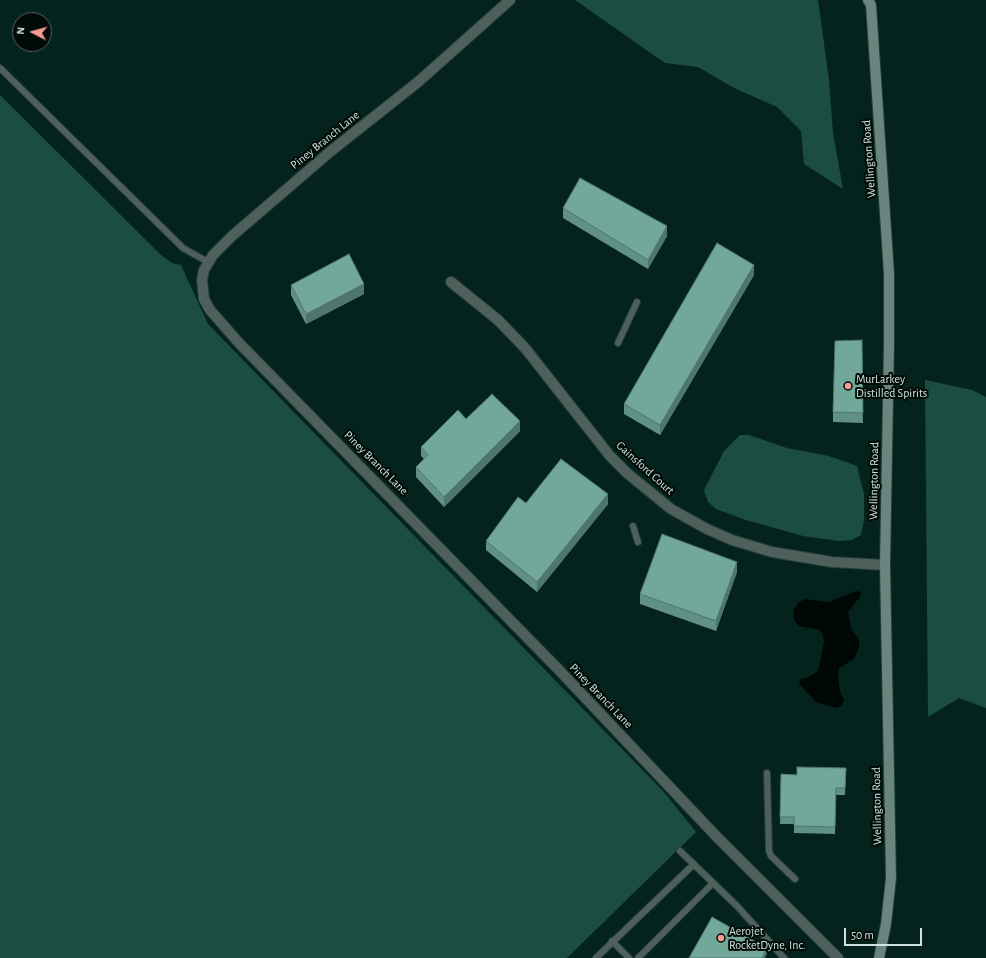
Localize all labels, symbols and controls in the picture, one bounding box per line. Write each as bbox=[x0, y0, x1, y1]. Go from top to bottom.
north arrow bbox=[12, 12, 52, 52]
text: N bbox=[15, 26, 26, 35]
street label: Piney Branch Lane bbox=[288, 108, 362, 172]
street label: Wellington Road bbox=[859, 120, 879, 198]
place label: MurLarkey Distilled Spirits bbox=[856, 372, 927, 400]
marker: MurLarkey Distilled Spirits bbox=[843, 381, 853, 391]
street label: Piney Branch Lane bbox=[341, 428, 411, 498]
street label: Gainsford Court bbox=[613, 438, 677, 498]
street label: Wellington Road bbox=[866, 442, 882, 520]
street label: Piney Branch Lane bbox=[566, 661, 636, 731]
street label: Wellington Road bbox=[869, 767, 885, 845]
scale bar bbox=[846, 920, 924, 946]
place label: Aerojet RocketDyne, Inc. bbox=[729, 924, 805, 952]
text: 50 m bbox=[851, 929, 874, 941]
marker: Aerojet RocketDyne, Inc. bbox=[716, 933, 726, 943]

